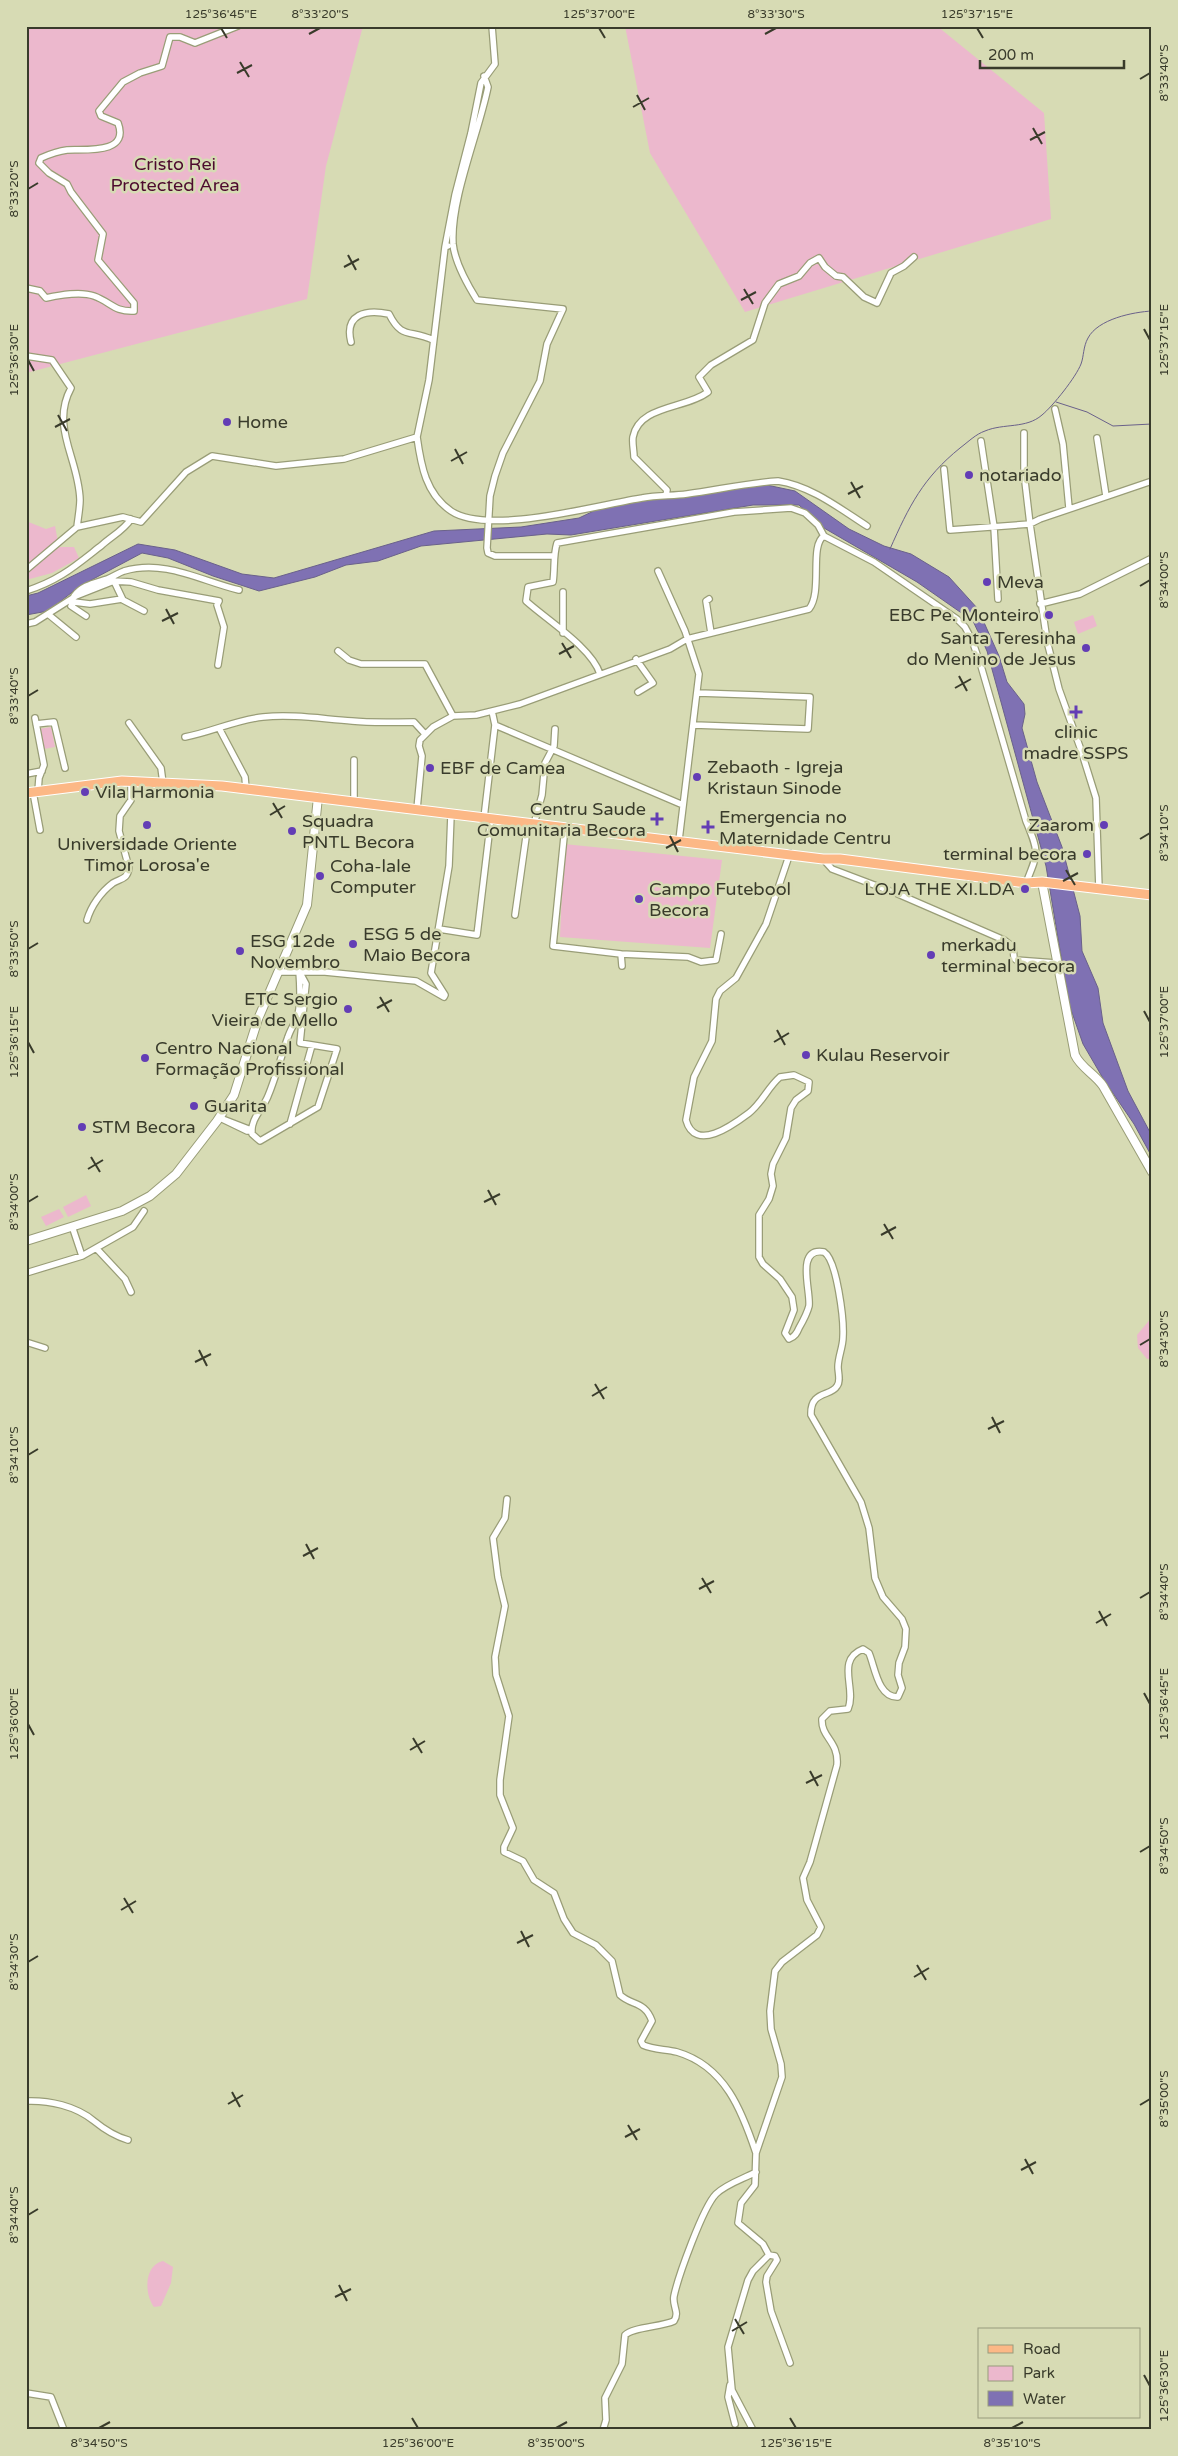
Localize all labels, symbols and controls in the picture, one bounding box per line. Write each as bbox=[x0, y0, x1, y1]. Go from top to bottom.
text: 125°36'45"E bbox=[185, 7, 257, 21]
text: 8°33'20"S bbox=[291, 7, 349, 21]
text: 125°37'00"E bbox=[563, 7, 635, 21]
text: 8°33'30"S bbox=[747, 7, 805, 21]
text: 125°37'15"E bbox=[941, 7, 1013, 21]
scale bar bbox=[980, 38, 1124, 70]
text: 8°33'40"S bbox=[1157, 44, 1171, 102]
text: 200 m bbox=[988, 46, 1034, 64]
park label: Cristo Rei Protected Area bbox=[110, 153, 240, 196]
text: 8°33'20"S bbox=[7, 160, 21, 218]
text: 125°37'15"E bbox=[1157, 304, 1171, 376]
text: 125°36'30"E bbox=[7, 324, 21, 396]
place label: Home bbox=[237, 411, 288, 433]
marker: Home bbox=[221, 416, 233, 428]
place label: notariado bbox=[979, 464, 1062, 486]
marker: notariado bbox=[963, 469, 975, 481]
text: 8°34'00"S bbox=[1157, 551, 1171, 609]
place label: Meva bbox=[997, 571, 1044, 593]
marker: Meva bbox=[981, 576, 993, 588]
place label: EBC Pe. Monteiro bbox=[889, 604, 1039, 626]
marker: EBC Pe. Monteiro bbox=[1043, 609, 1055, 621]
place label: Santa Teresinha do Menino de Jesus bbox=[907, 627, 1076, 670]
marker: Santa Teresinha do Menino de Jesus bbox=[1080, 642, 1092, 654]
text: 8°33'40"S bbox=[7, 667, 21, 725]
marker: clinic madre SSPS bbox=[1069, 705, 1083, 719]
place label: clinic madre SSPS bbox=[1024, 721, 1128, 764]
place label: Zebaoth - Igreja Kristaun Sinode bbox=[707, 756, 843, 799]
place label: EBF de Camea bbox=[440, 757, 565, 779]
marker: EBF de Camea bbox=[424, 762, 436, 774]
marker: Zebaoth - Igreja Kristaun Sinode bbox=[691, 771, 703, 783]
place label: Vila Harmonia bbox=[95, 781, 215, 803]
marker: Vila Harmonia bbox=[79, 786, 91, 798]
place label: Centru Saude Comunitaria Becora bbox=[477, 798, 646, 841]
text: 8°34'10"S bbox=[1157, 804, 1171, 862]
place label: Emergencia no Maternidade Centru bbox=[719, 806, 891, 849]
place label: Squadra PNTL Becora bbox=[302, 810, 415, 853]
marker: Centru Saude Comunitaria Becora bbox=[650, 812, 664, 826]
place label: Zaarom bbox=[1028, 814, 1094, 836]
marker: Universidade Oriente Timor Lorosa'e bbox=[141, 819, 153, 831]
marker: Zaarom bbox=[1098, 819, 1110, 831]
marker: Emergencia no Maternidade Centru bbox=[701, 820, 715, 834]
marker: Squadra PNTL Becora bbox=[286, 825, 298, 837]
place label: Universidade Oriente Timor Lorosa'e bbox=[57, 833, 237, 876]
place label: terminal becora bbox=[943, 843, 1077, 865]
marker: terminal becora bbox=[1081, 848, 1093, 860]
place label: Coha-lale Computer bbox=[330, 855, 416, 898]
marker: Coha-lale Computer bbox=[314, 870, 326, 882]
place label: Campo Futebool Becora bbox=[649, 878, 791, 921]
place label: LOJA THE XI.LDA bbox=[864, 878, 1015, 900]
marker: LOJA THE XI.LDA bbox=[1019, 883, 1031, 895]
marker: Campo Futebool Becora bbox=[633, 893, 645, 905]
text: 8°33'50"S bbox=[7, 920, 21, 978]
place label: ESG 5 de Maio Becora bbox=[363, 923, 471, 966]
place label: ESG 12de Novembro bbox=[250, 930, 340, 973]
place label: merkadu terminal becora bbox=[941, 934, 1075, 977]
marker: ESG 5 de Maio Becora bbox=[347, 938, 359, 950]
marker: ESG 12de Novembro bbox=[234, 945, 246, 957]
marker: merkadu terminal becora bbox=[925, 949, 937, 961]
text: 125°37'00"E bbox=[1157, 986, 1171, 1058]
place label: ETC Sergio Vieira de Mello bbox=[211, 988, 338, 1031]
marker: ETC Sergio Vieira de Mello bbox=[342, 1003, 354, 1015]
text: 125°36'15"E bbox=[7, 1006, 21, 1078]
place label: Centro Nacional Formação Profissional bbox=[155, 1037, 344, 1080]
place label: Kulau Reservoir bbox=[816, 1044, 950, 1066]
marker: Kulau Reservoir bbox=[800, 1049, 812, 1061]
marker: Centro Nacional Formação Profissional bbox=[139, 1052, 151, 1064]
place label: Guarita bbox=[204, 1095, 267, 1117]
marker: Guarita bbox=[188, 1100, 200, 1112]
place label: STM Becora bbox=[92, 1116, 196, 1138]
marker: STM Becora bbox=[76, 1121, 88, 1133]
text: 8°34'00"S bbox=[7, 1173, 21, 1231]
text: 8°34'30"S bbox=[1157, 1310, 1171, 1368]
text: 8°34'10"S bbox=[7, 1426, 21, 1484]
text: 8°34'40"S bbox=[1157, 1563, 1171, 1621]
text: 125°36'45"E bbox=[1157, 1668, 1171, 1740]
text: 125°36'00"E bbox=[7, 1688, 21, 1760]
text: 8°34'50"S bbox=[1157, 1817, 1171, 1875]
text: 8°34'30"S bbox=[7, 1933, 21, 1991]
text: 8°35'00"S bbox=[1157, 2070, 1171, 2128]
text: 8°34'40"S bbox=[7, 2186, 21, 2244]
legend bbox=[978, 2328, 1140, 2418]
text: Road bbox=[1023, 2340, 1061, 2358]
text: 125°36'30"E bbox=[1157, 2350, 1171, 2422]
text: Park bbox=[1023, 2364, 1055, 2382]
text: Water bbox=[1023, 2390, 1066, 2408]
text: 8°34'50"S bbox=[70, 2436, 128, 2450]
text: 125°36'00"E bbox=[382, 2436, 454, 2450]
text: 8°35'00"S bbox=[527, 2436, 585, 2450]
text: 125°36'15"E bbox=[760, 2436, 832, 2450]
text: 8°35'10"S bbox=[983, 2436, 1041, 2450]

